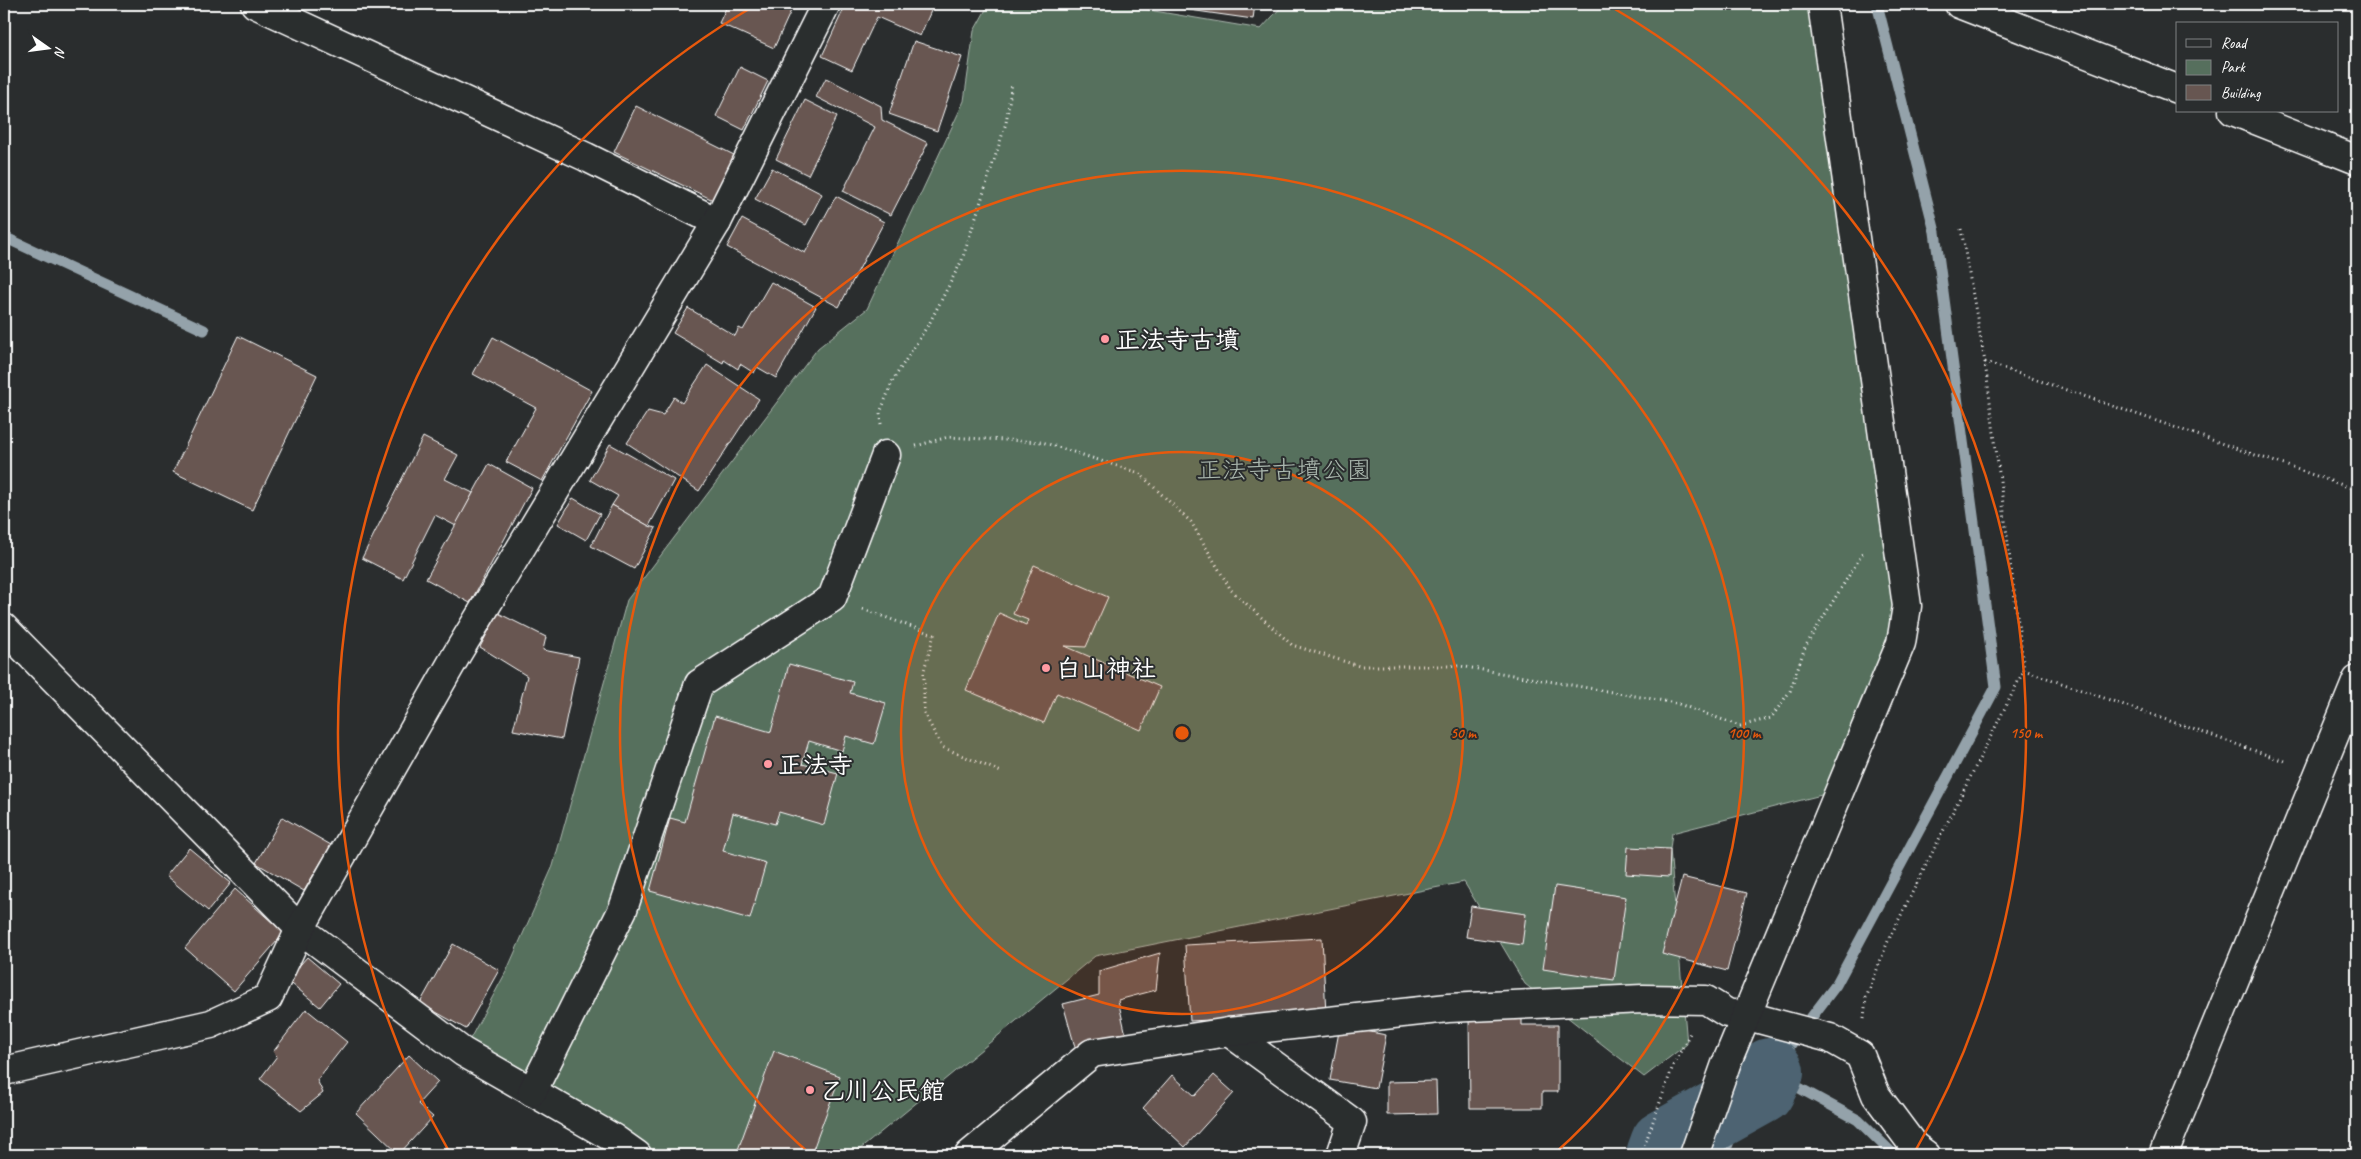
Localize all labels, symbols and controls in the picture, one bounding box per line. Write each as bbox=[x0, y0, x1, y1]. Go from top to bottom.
north arrow bbox=[22, 22, 72, 72]
legend bbox=[2176, 22, 2338, 112]
text: Road bbox=[2221, 34, 2248, 53]
text: N bbox=[50, 45, 69, 60]
text: Park bbox=[2221, 58, 2246, 77]
text: Building bbox=[2221, 84, 2261, 103]
place label: 正法寺古墳 bbox=[1115, 324, 1240, 356]
marker: 正法寺古墳 bbox=[1099, 333, 1111, 345]
park label: 正法寺古墳公園 bbox=[1196, 454, 1372, 486]
place label: 白山神社 bbox=[1056, 653, 1156, 685]
marker: 白山神社 bbox=[1040, 662, 1052, 674]
centre of rings bbox=[1173, 724, 1191, 742]
text: 50 m bbox=[1450, 724, 1477, 743]
text: 100 m bbox=[1728, 724, 1762, 743]
text: 150 m bbox=[2010, 724, 2044, 743]
place label: 正法寺 bbox=[778, 749, 853, 781]
marker: 正法寺 bbox=[762, 758, 774, 770]
place label: 乙川公民館 bbox=[820, 1075, 945, 1107]
marker: 乙川公民館 bbox=[804, 1084, 816, 1096]

